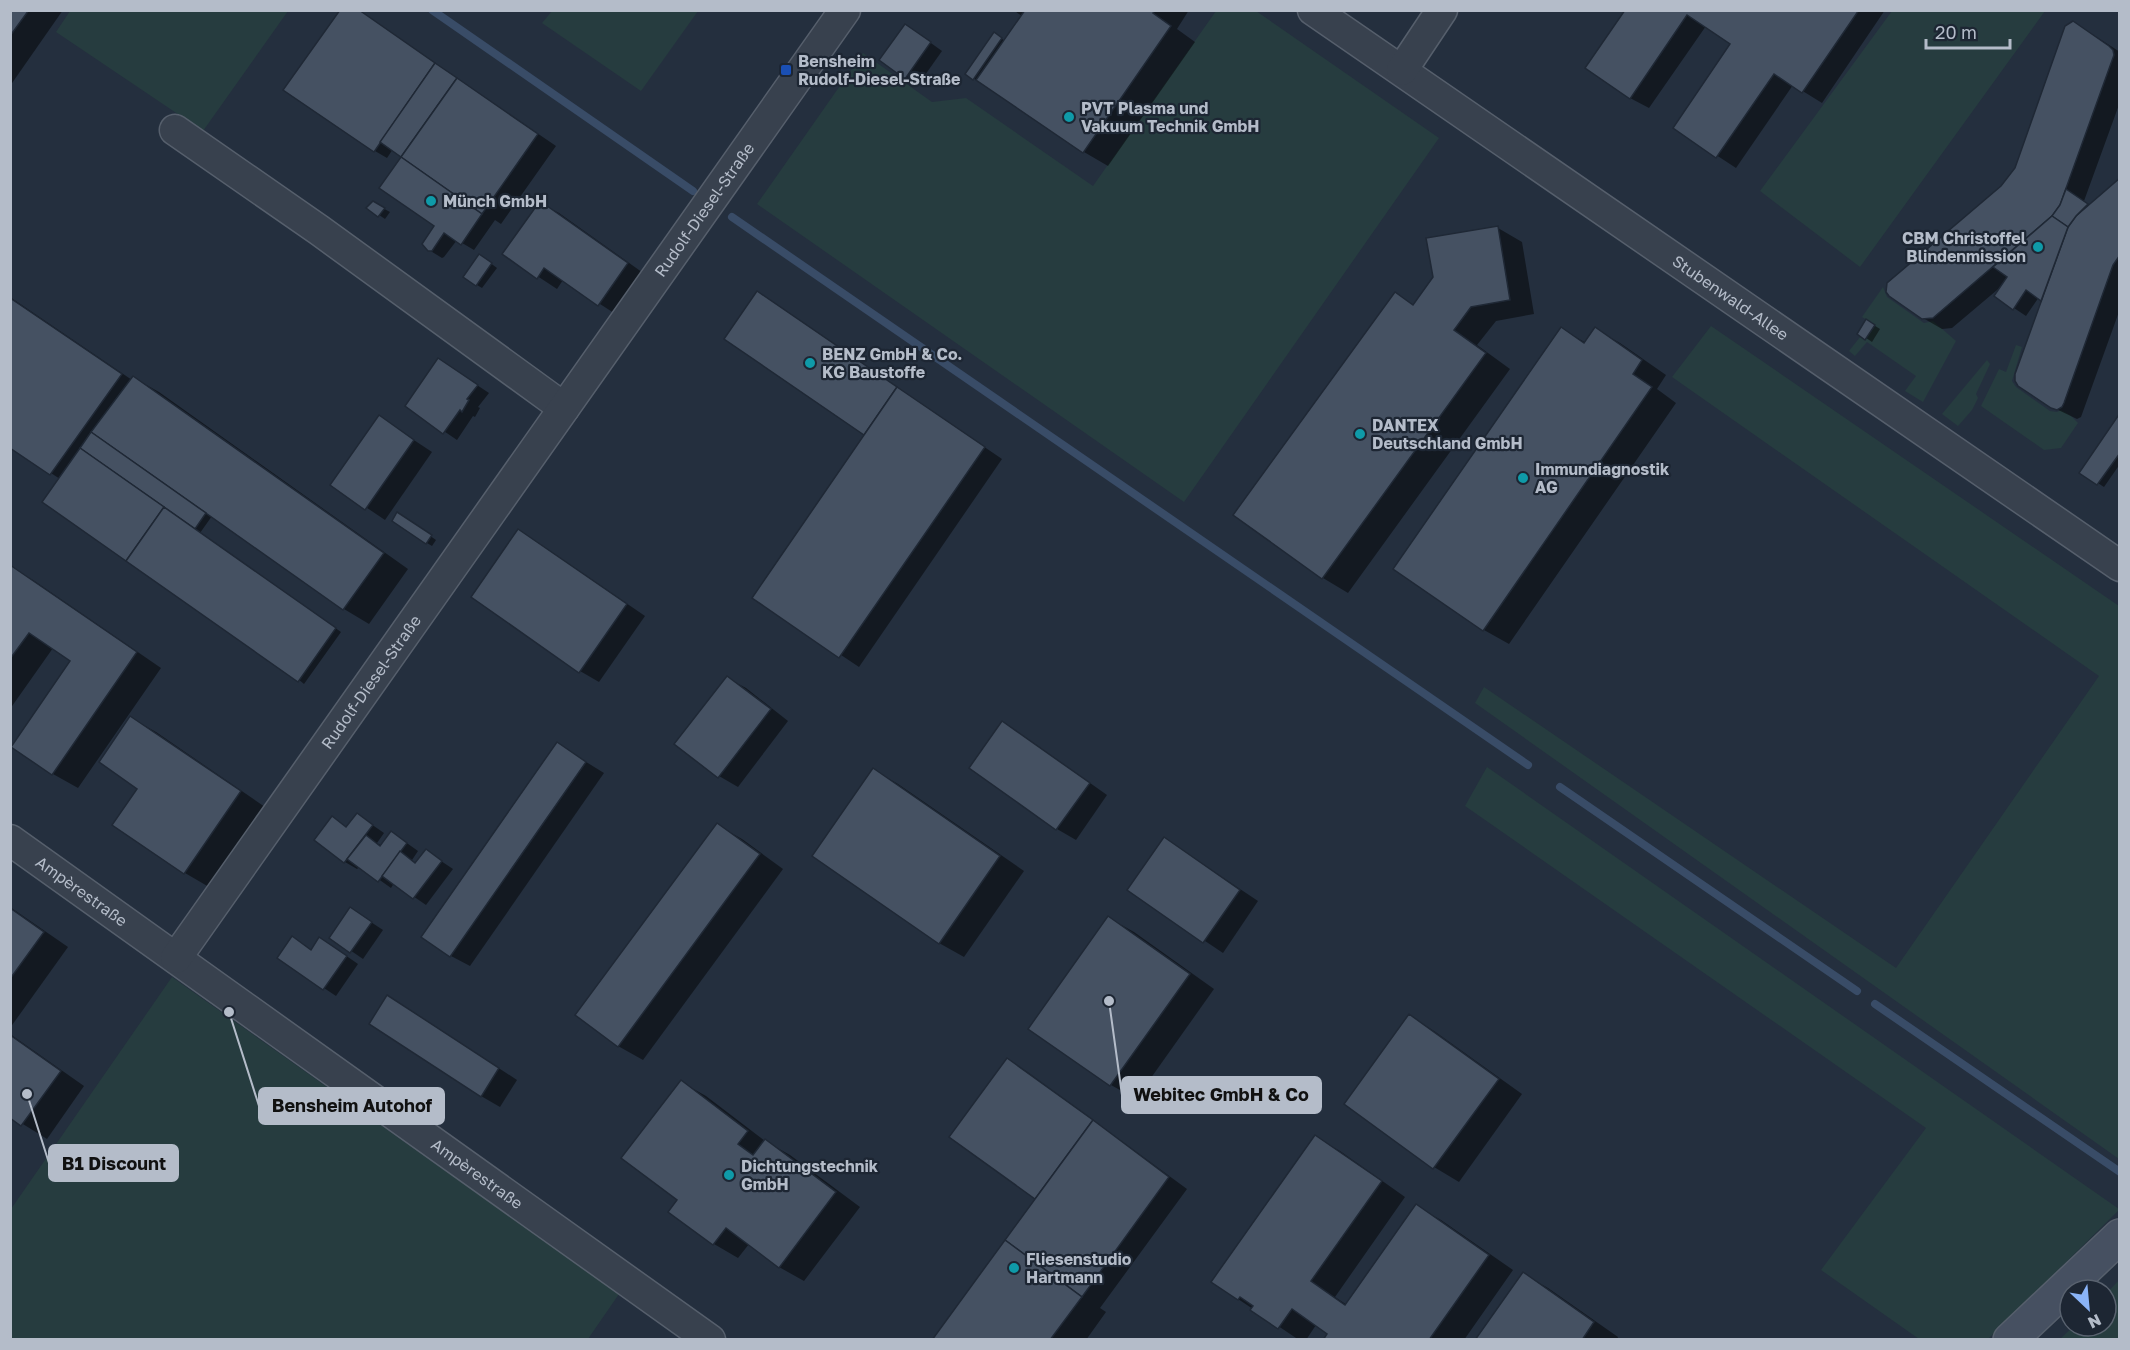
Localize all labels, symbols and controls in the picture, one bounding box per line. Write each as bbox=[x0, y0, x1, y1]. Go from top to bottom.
scale bar bbox=[1926, 12, 2010, 50]
text: 20 m bbox=[1935, 21, 1977, 43]
place label: Bensheim Rudolf-Diesel-Straße bbox=[798, 51, 960, 89]
marker: Bensheim Rudolf-Diesel-Straße bbox=[779, 63, 793, 77]
place label: PVT Plasma und Vakuum Technik GmbH bbox=[1081, 98, 1259, 136]
marker: PVT Plasma und Vakuum Technik GmbH bbox=[1062, 110, 1076, 124]
street label: Rudolf-Diesel-Straße bbox=[650, 139, 758, 280]
place label: Münch GmbH bbox=[443, 191, 547, 211]
marker: Münch GmbH bbox=[424, 194, 438, 208]
place label: CBM Christoffel Blindenmission bbox=[1902, 228, 2027, 266]
marker: CBM Christoffel Blindenmission bbox=[2031, 240, 2045, 254]
street label: Stubenwald-Allee bbox=[1669, 251, 1792, 345]
place label: BENZ GmbH & Co. KG Baustoffe bbox=[822, 344, 962, 382]
marker: BENZ GmbH & Co. KG Baustoffe bbox=[803, 356, 817, 370]
place label: DANTEX Deutschland GmbH bbox=[1372, 415, 1523, 453]
marker: DANTEX Deutschland GmbH bbox=[1353, 427, 1367, 441]
place label: Immundiagnostik AG bbox=[1535, 459, 1670, 497]
marker: Immundiagnostik AG bbox=[1516, 471, 1530, 485]
street label: Rudolf-Diesel-Straße bbox=[317, 611, 425, 753]
street label: Ampèrestraße bbox=[32, 852, 131, 931]
callout: Webitec GmbH & Co bbox=[1122, 1077, 1321, 1113]
text: Webitec GmbH & Co bbox=[1133, 1083, 1309, 1105]
callout: Bensheim Autohof bbox=[259, 1088, 444, 1124]
text: Bensheim Autohof bbox=[272, 1094, 433, 1116]
street label: Ampèrestraße bbox=[427, 1134, 527, 1213]
callout: B1 Discount bbox=[49, 1145, 178, 1181]
text: B1 Discount bbox=[62, 1152, 166, 1174]
place label: Dichtungstechnik GmbH bbox=[741, 1156, 879, 1194]
marker: Dichtungstechnik GmbH bbox=[722, 1168, 736, 1182]
place label: Fliesenstudio Hartmann bbox=[1026, 1249, 1132, 1287]
marker: Fliesenstudio Hartmann bbox=[1007, 1261, 1021, 1275]
north arrow bbox=[2058, 1278, 2118, 1338]
text: N bbox=[2085, 1310, 2104, 1333]

